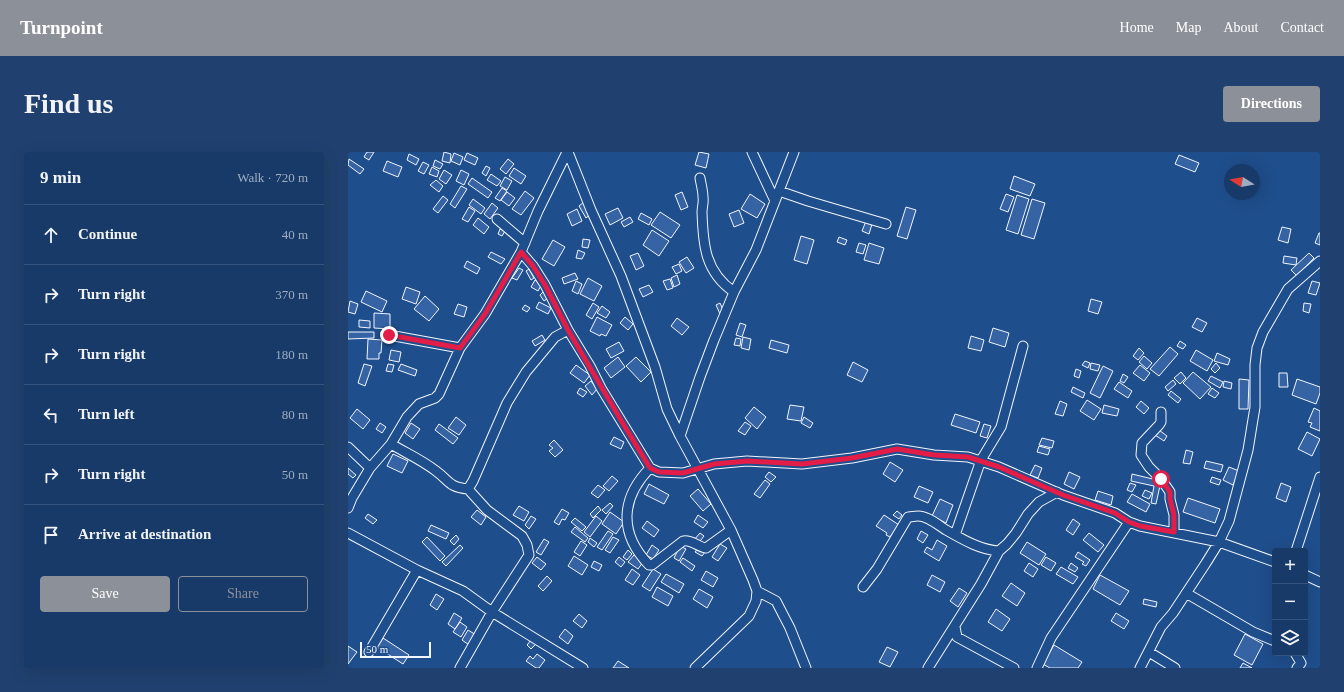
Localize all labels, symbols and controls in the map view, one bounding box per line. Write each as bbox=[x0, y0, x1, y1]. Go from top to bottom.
text: Turnpoint bbox=[20, 17, 103, 38]
text: Home bbox=[1120, 20, 1154, 35]
text: Map bbox=[1176, 20, 1201, 35]
text: About bbox=[1223, 20, 1258, 35]
text: Contact bbox=[1280, 20, 1324, 35]
button: Directions bbox=[1223, 86, 1320, 122]
text: Find us bbox=[24, 88, 114, 119]
north arrow bbox=[1224, 164, 1260, 200]
text: 9 min bbox=[40, 168, 81, 187]
text: Walk · 720 m bbox=[237, 170, 308, 185]
icon: ahead bbox=[40, 224, 62, 246]
text: Continue bbox=[78, 226, 137, 242]
text: 40 m bbox=[282, 227, 308, 242]
icon: right bbox=[40, 284, 62, 306]
text: Turn right bbox=[78, 286, 145, 302]
text: 370 m bbox=[275, 287, 308, 302]
route end bbox=[380, 326, 398, 344]
icon: right bbox=[40, 344, 62, 366]
text: Turn right bbox=[78, 346, 145, 362]
text: 180 m bbox=[275, 347, 308, 362]
icon: left bbox=[40, 404, 62, 426]
text: Turn left bbox=[78, 406, 135, 422]
text: 80 m bbox=[282, 407, 308, 422]
icon: right bbox=[40, 464, 62, 486]
text: Turn right bbox=[78, 466, 145, 482]
text: 50 m bbox=[282, 467, 308, 482]
route start bbox=[1152, 470, 1170, 488]
icon: arrive bbox=[40, 524, 62, 546]
text: Arrive at destination bbox=[78, 526, 211, 542]
map controls bbox=[1272, 548, 1308, 656]
button: + bbox=[1272, 548, 1308, 584]
button: Save bbox=[40, 576, 170, 612]
button: Share bbox=[178, 576, 308, 612]
button: − bbox=[1272, 584, 1308, 620]
button: layers bbox=[1272, 620, 1308, 656]
scale bar bbox=[360, 640, 431, 659]
text: 50 m bbox=[366, 643, 388, 655]

